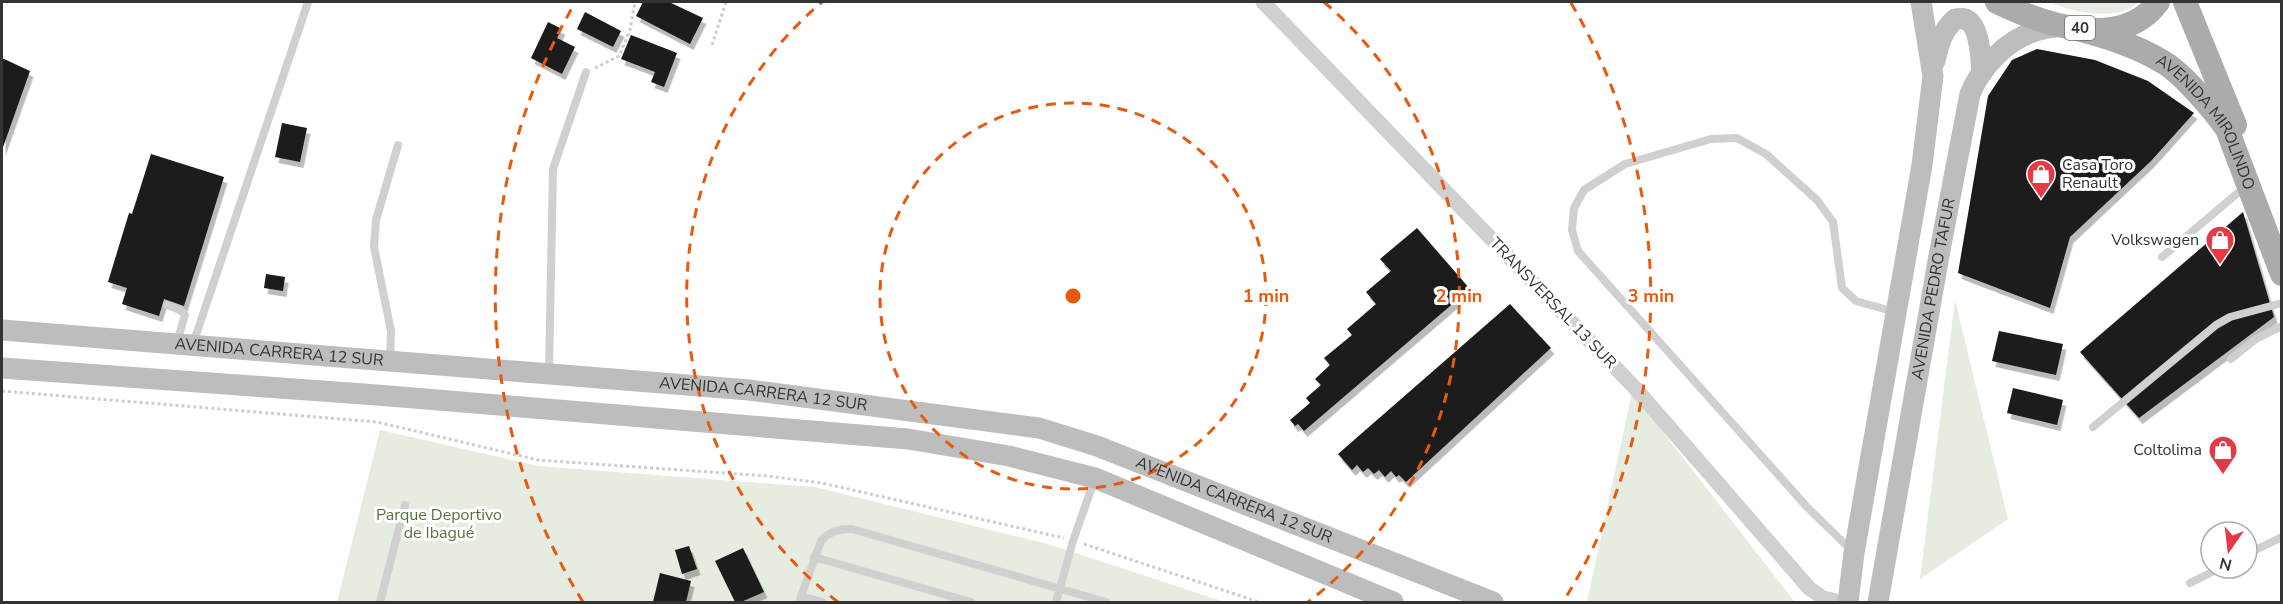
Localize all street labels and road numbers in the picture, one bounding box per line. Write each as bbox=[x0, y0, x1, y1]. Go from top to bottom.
road number: 40 bbox=[2065, 16, 2095, 40]
street label: AVENIDA MIROLINDO bbox=[2152, 49, 2260, 193]
street label: AVENIDA PEDRO TAFUR bbox=[1906, 196, 1961, 381]
street label: TRANSVERSAL 13 SUR bbox=[1485, 233, 1622, 373]
street label: AVENIDA CARRERA 12 SUR bbox=[174, 333, 385, 372]
street label: AVENIDA CARRERA 12 SUR bbox=[658, 372, 869, 416]
street label: AVENIDA CARRERA 12 SUR bbox=[1133, 451, 1336, 549]

